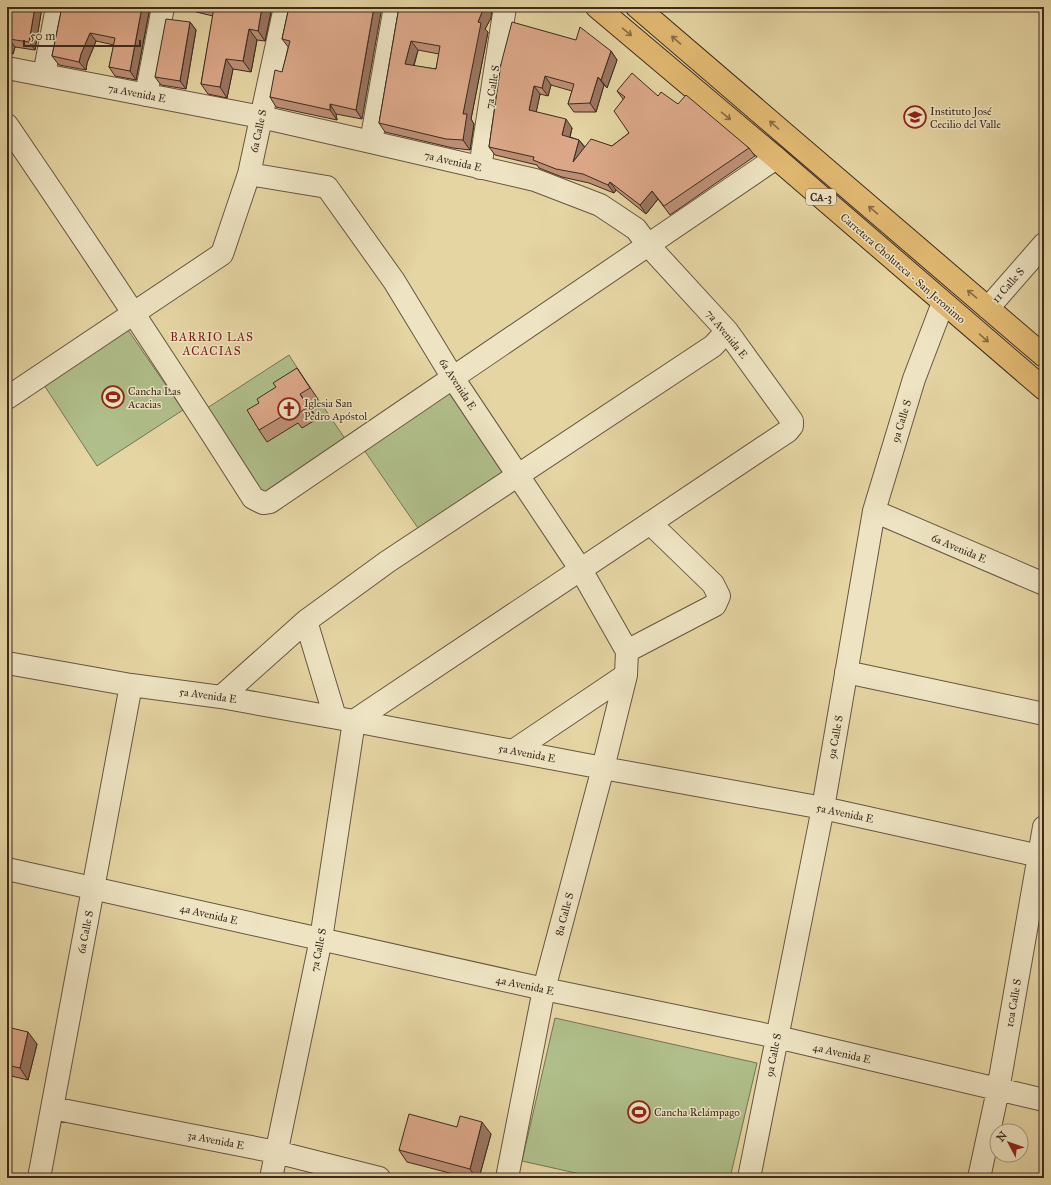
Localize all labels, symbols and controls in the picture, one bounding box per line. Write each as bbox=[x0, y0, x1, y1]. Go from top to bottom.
scale bar bbox=[24, 22, 140, 48]
one-way arrow bbox=[621, 28, 632, 37]
text: 50 m bbox=[30, 29, 55, 43]
one-way arrow bbox=[670, 36, 681, 45]
street label: 7a Calle S bbox=[483, 64, 502, 110]
street label: 7a Avenida E bbox=[107, 81, 167, 106]
school or university icon: Instituto José Cecilio del Valle bbox=[902, 104, 928, 130]
place label: Instituto José Cecilio del Valle bbox=[930, 105, 1001, 131]
street label: 6a Calle S bbox=[248, 108, 269, 154]
one-way arrow bbox=[721, 111, 731, 120]
one-way arrow bbox=[769, 121, 779, 130]
street label: 7a Avenida E bbox=[423, 149, 483, 174]
road number: CA-3 bbox=[806, 189, 836, 205]
one-way arrow bbox=[867, 205, 878, 214]
street label: Carretera Choluteca - San Jeronimo bbox=[837, 211, 968, 327]
street label: 11 Calle S bbox=[990, 265, 1027, 306]
one-way arrow bbox=[966, 290, 977, 299]
street label: 7a Avenida E bbox=[703, 307, 750, 361]
district label: BARRIO LAS ACACIAS bbox=[170, 330, 254, 358]
one-way arrow bbox=[978, 333, 989, 342]
street label: 6a Avenida E bbox=[436, 356, 479, 413]
sports icon: Cancha Las Acacias bbox=[100, 384, 126, 410]
place label: Cancha Las Acacias bbox=[127, 385, 181, 411]
church icon: Iglesia San Pedro Apóstol bbox=[276, 396, 302, 422]
place label: Iglesia San Pedro Apóstol bbox=[304, 397, 367, 423]
street label: 9a Calle S bbox=[889, 398, 914, 444]
street label: 6a Avenida E bbox=[929, 531, 988, 566]
street label: 5a Avenida E bbox=[178, 685, 238, 706]
street label: 9a Calle S bbox=[825, 714, 846, 760]
street label: 5a Avenida E bbox=[497, 742, 557, 765]
street label: 5a Avenida E bbox=[815, 801, 875, 826]
street label: 8a Calle S bbox=[552, 891, 576, 937]
street label: 4a Avenida E bbox=[179, 901, 239, 928]
street label: 6a Calle S bbox=[75, 909, 96, 955]
street label: 7a Calle S bbox=[308, 927, 329, 973]
street label: 4a Avenida E bbox=[495, 973, 555, 998]
street label: 10a Calle S bbox=[1003, 978, 1024, 1028]
street label: 9a Calle S bbox=[763, 1032, 784, 1078]
street label: 4a Avenida E bbox=[812, 1040, 872, 1067]
sports icon: Cancha Relámpago bbox=[626, 1099, 652, 1125]
place label: Cancha Relámpago bbox=[654, 1106, 740, 1119]
north arrow bbox=[989, 1123, 1029, 1163]
text: N bbox=[994, 1128, 1010, 1145]
street label: 3a Avenida E bbox=[186, 1129, 245, 1152]

